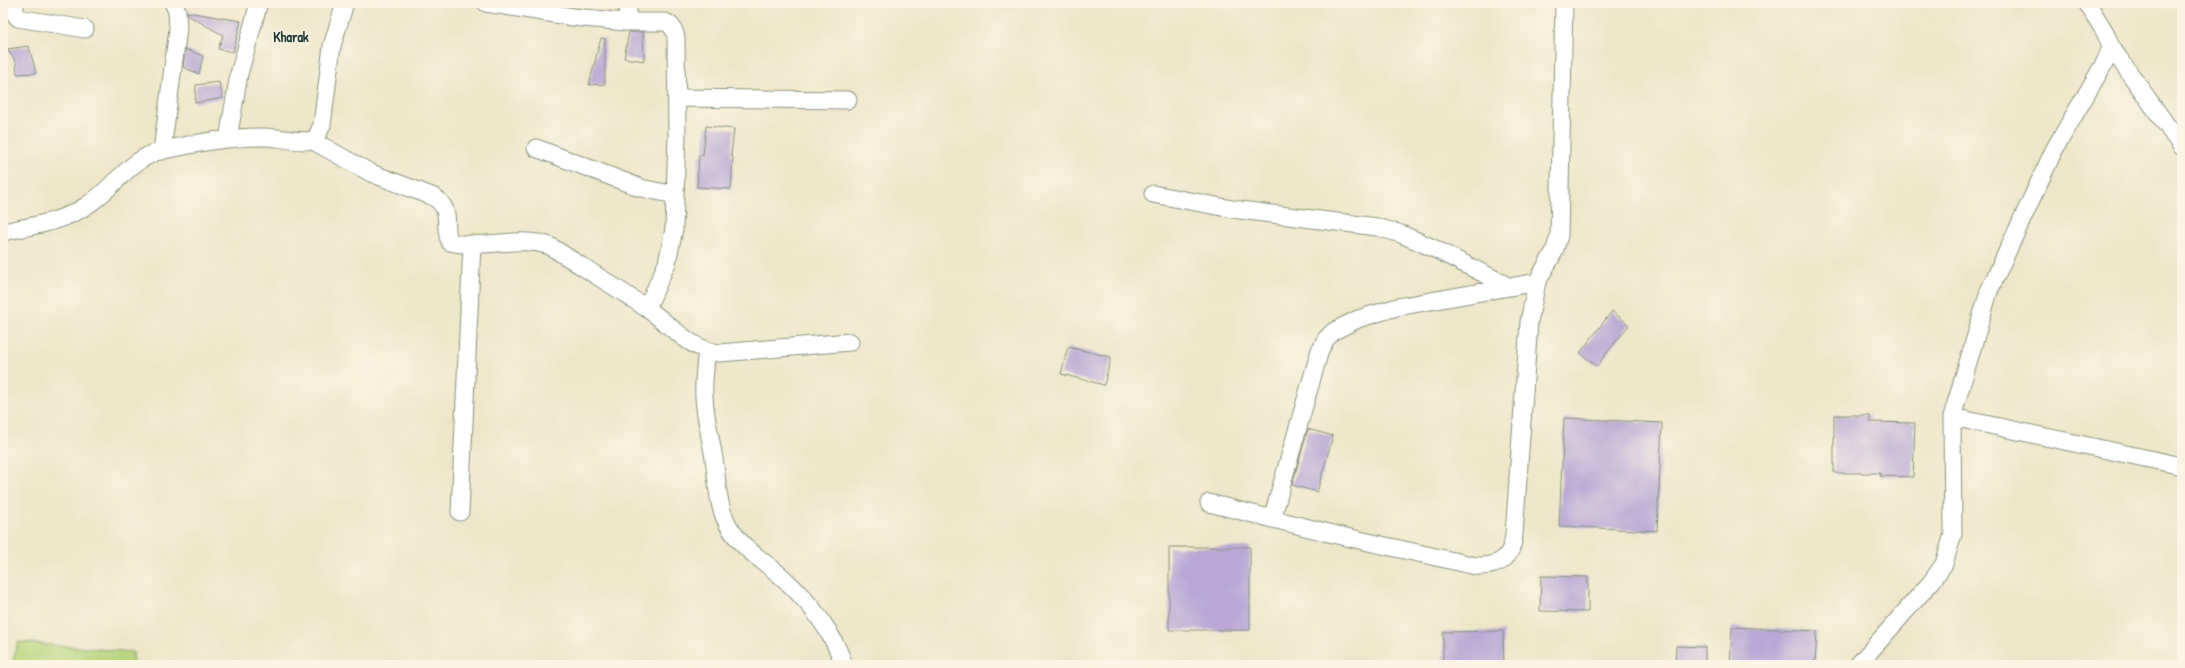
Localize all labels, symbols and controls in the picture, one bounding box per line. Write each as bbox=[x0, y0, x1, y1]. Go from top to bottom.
district label: Kharak bbox=[273, 27, 309, 46]

